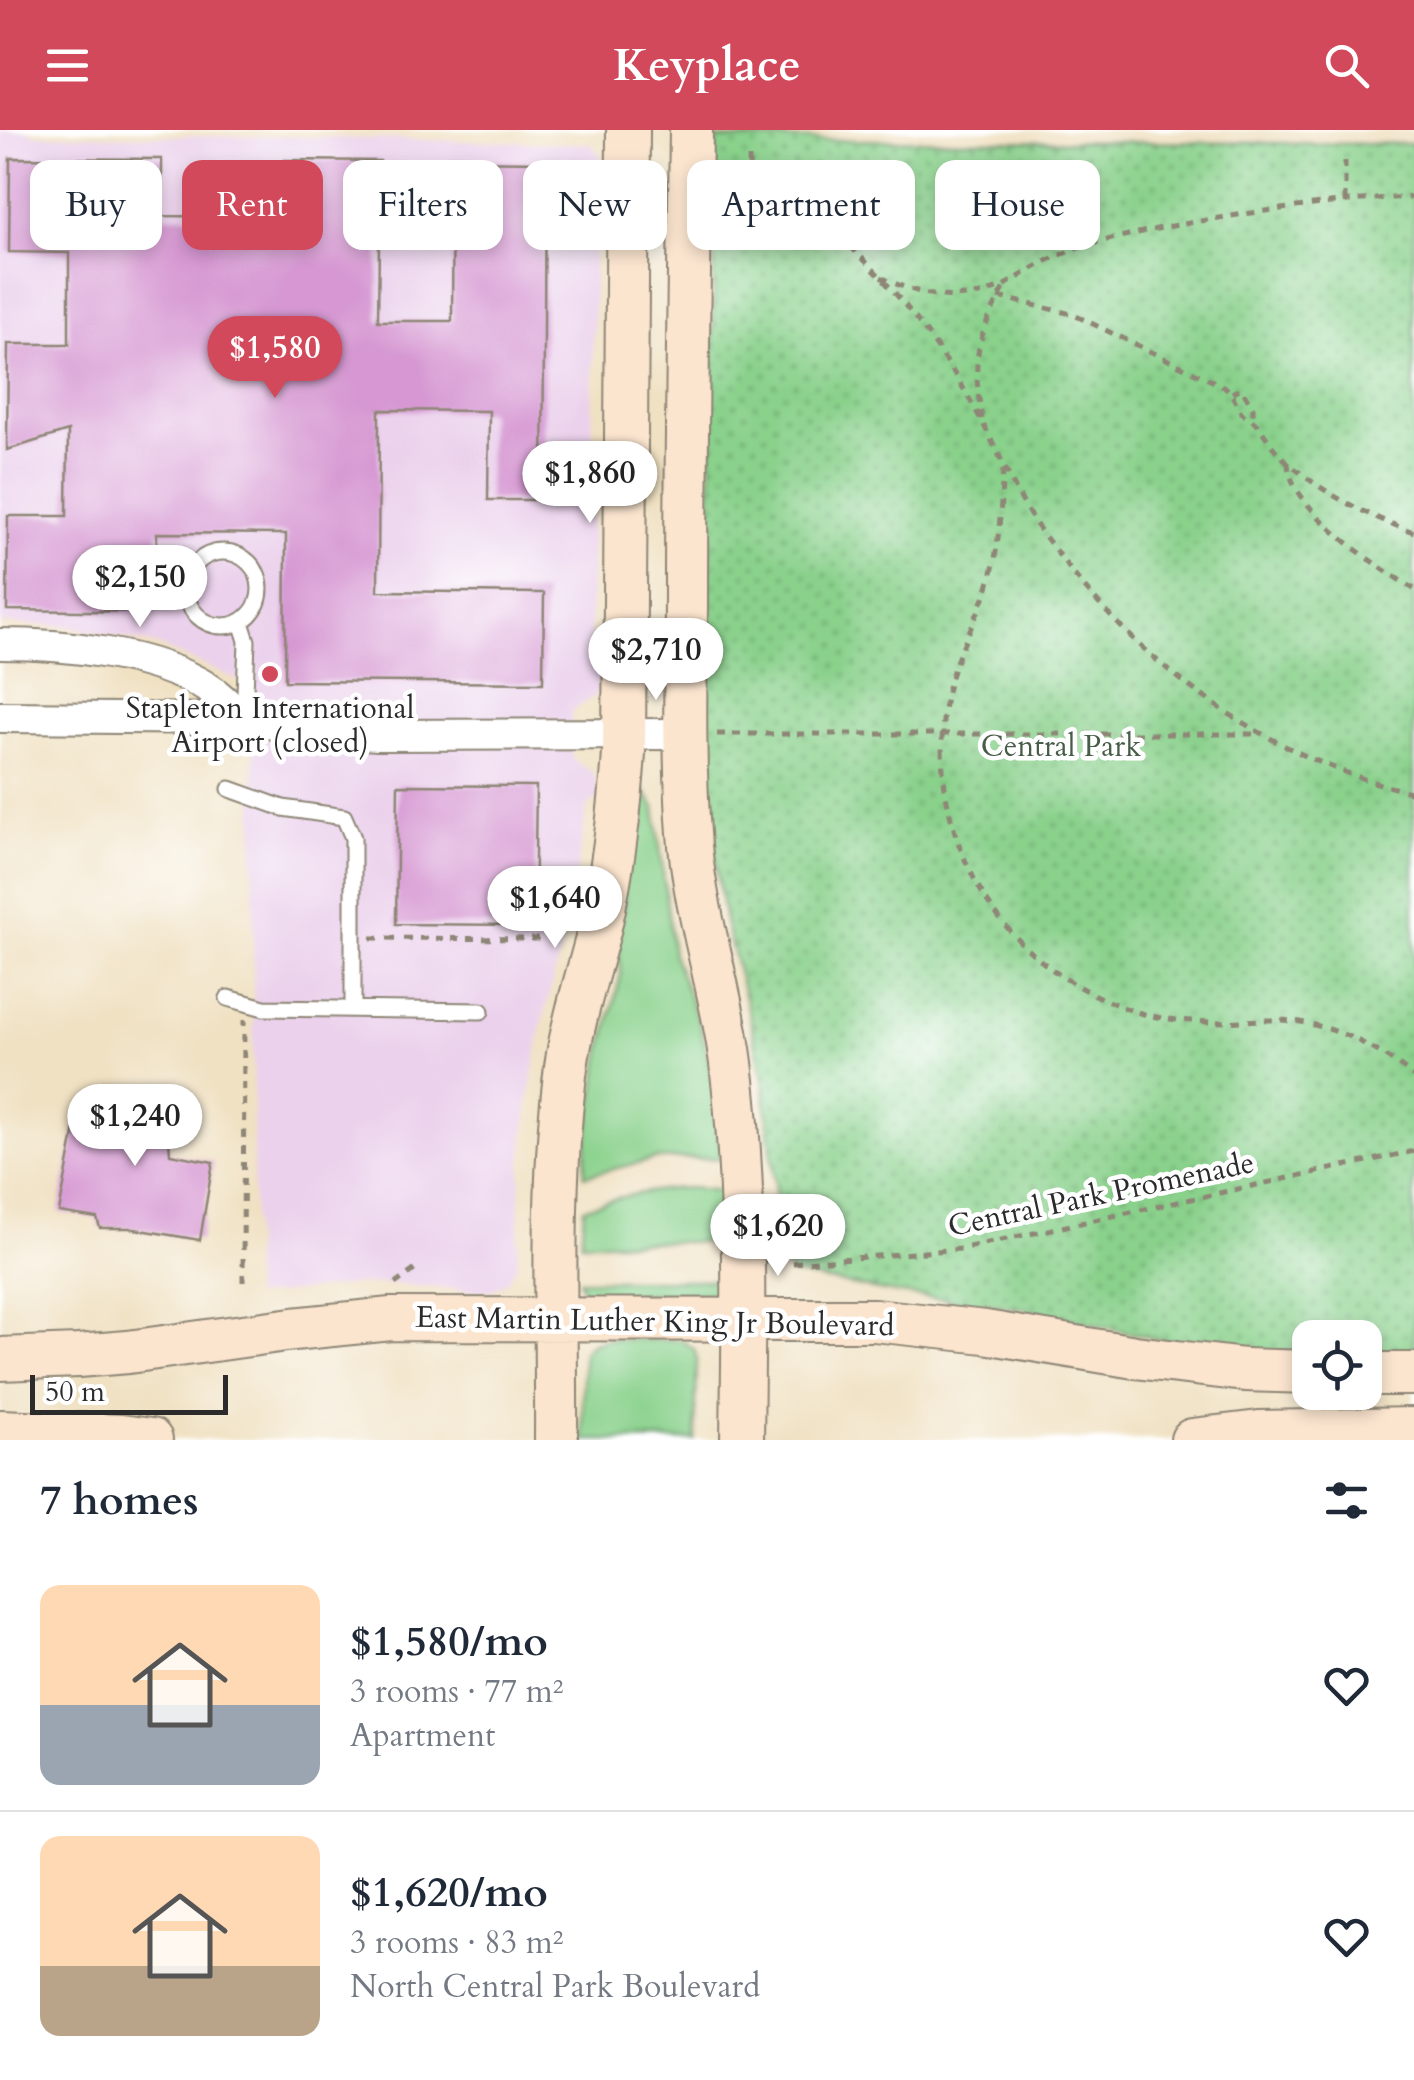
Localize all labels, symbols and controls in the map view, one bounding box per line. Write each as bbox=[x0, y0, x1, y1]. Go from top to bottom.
text: Keyplace bbox=[613, 35, 801, 96]
icon: menu bbox=[40, 38, 95, 93]
icon: search bbox=[1319, 38, 1374, 93]
chip: Buy bbox=[30, 160, 162, 250]
chip: Rent bbox=[182, 160, 323, 250]
chip: Filters bbox=[343, 160, 503, 250]
chip: New bbox=[523, 160, 667, 250]
chip: Apartment bbox=[687, 160, 915, 250]
chip: House bbox=[935, 160, 1100, 250]
pin: $1,580 bbox=[194, 316, 356, 401]
text: $1,580 bbox=[229, 326, 321, 370]
pin: $1,860 bbox=[509, 441, 671, 526]
text: $1,860 bbox=[544, 451, 636, 495]
pin: $2,150 bbox=[59, 545, 221, 630]
text: $2,150 bbox=[94, 555, 186, 599]
pin: $2,710 bbox=[575, 618, 737, 703]
text: $2,710 bbox=[610, 628, 702, 672]
marker: Stapleton International Airport (closed) bbox=[259, 663, 281, 685]
place label: Stapleton International Airport (closed) bbox=[126, 688, 415, 763]
park label: Central Park bbox=[981, 726, 1141, 767]
pin: $1,640 bbox=[474, 866, 636, 951]
text: $1,640 bbox=[509, 876, 601, 920]
pin: $1,240 bbox=[54, 1084, 216, 1169]
text: $1,240 bbox=[89, 1094, 181, 1138]
street label: Central Park Promenade bbox=[944, 1142, 1258, 1247]
pin: $1,620 bbox=[697, 1194, 859, 1279]
text: $1,620 bbox=[732, 1204, 824, 1248]
street label: East Martin Luther King Jr Boulevard bbox=[415, 1297, 895, 1346]
map controls bbox=[1292, 1320, 1382, 1410]
button: locate bbox=[1292, 1320, 1382, 1410]
scale bar bbox=[30, 1370, 228, 1414]
text: 50 m bbox=[45, 1373, 105, 1411]
text: 7 homes bbox=[40, 1472, 198, 1529]
icon: filters bbox=[1319, 1473, 1374, 1528]
text: $1,580/mo bbox=[350, 1613, 548, 1670]
icon: home bbox=[120, 1625, 240, 1745]
icon: heart bbox=[1319, 1658, 1374, 1713]
text: 3 rooms · 77 m² bbox=[350, 1670, 563, 1714]
text: Apartment bbox=[350, 1714, 495, 1758]
text: $1,620/mo bbox=[350, 1864, 548, 1921]
icon: home bbox=[120, 1876, 240, 1996]
icon: heart bbox=[1319, 1909, 1374, 1964]
text: 3 rooms · 83 m² bbox=[350, 1921, 563, 1965]
text: North Central Park Boulevard bbox=[350, 1965, 760, 2009]

